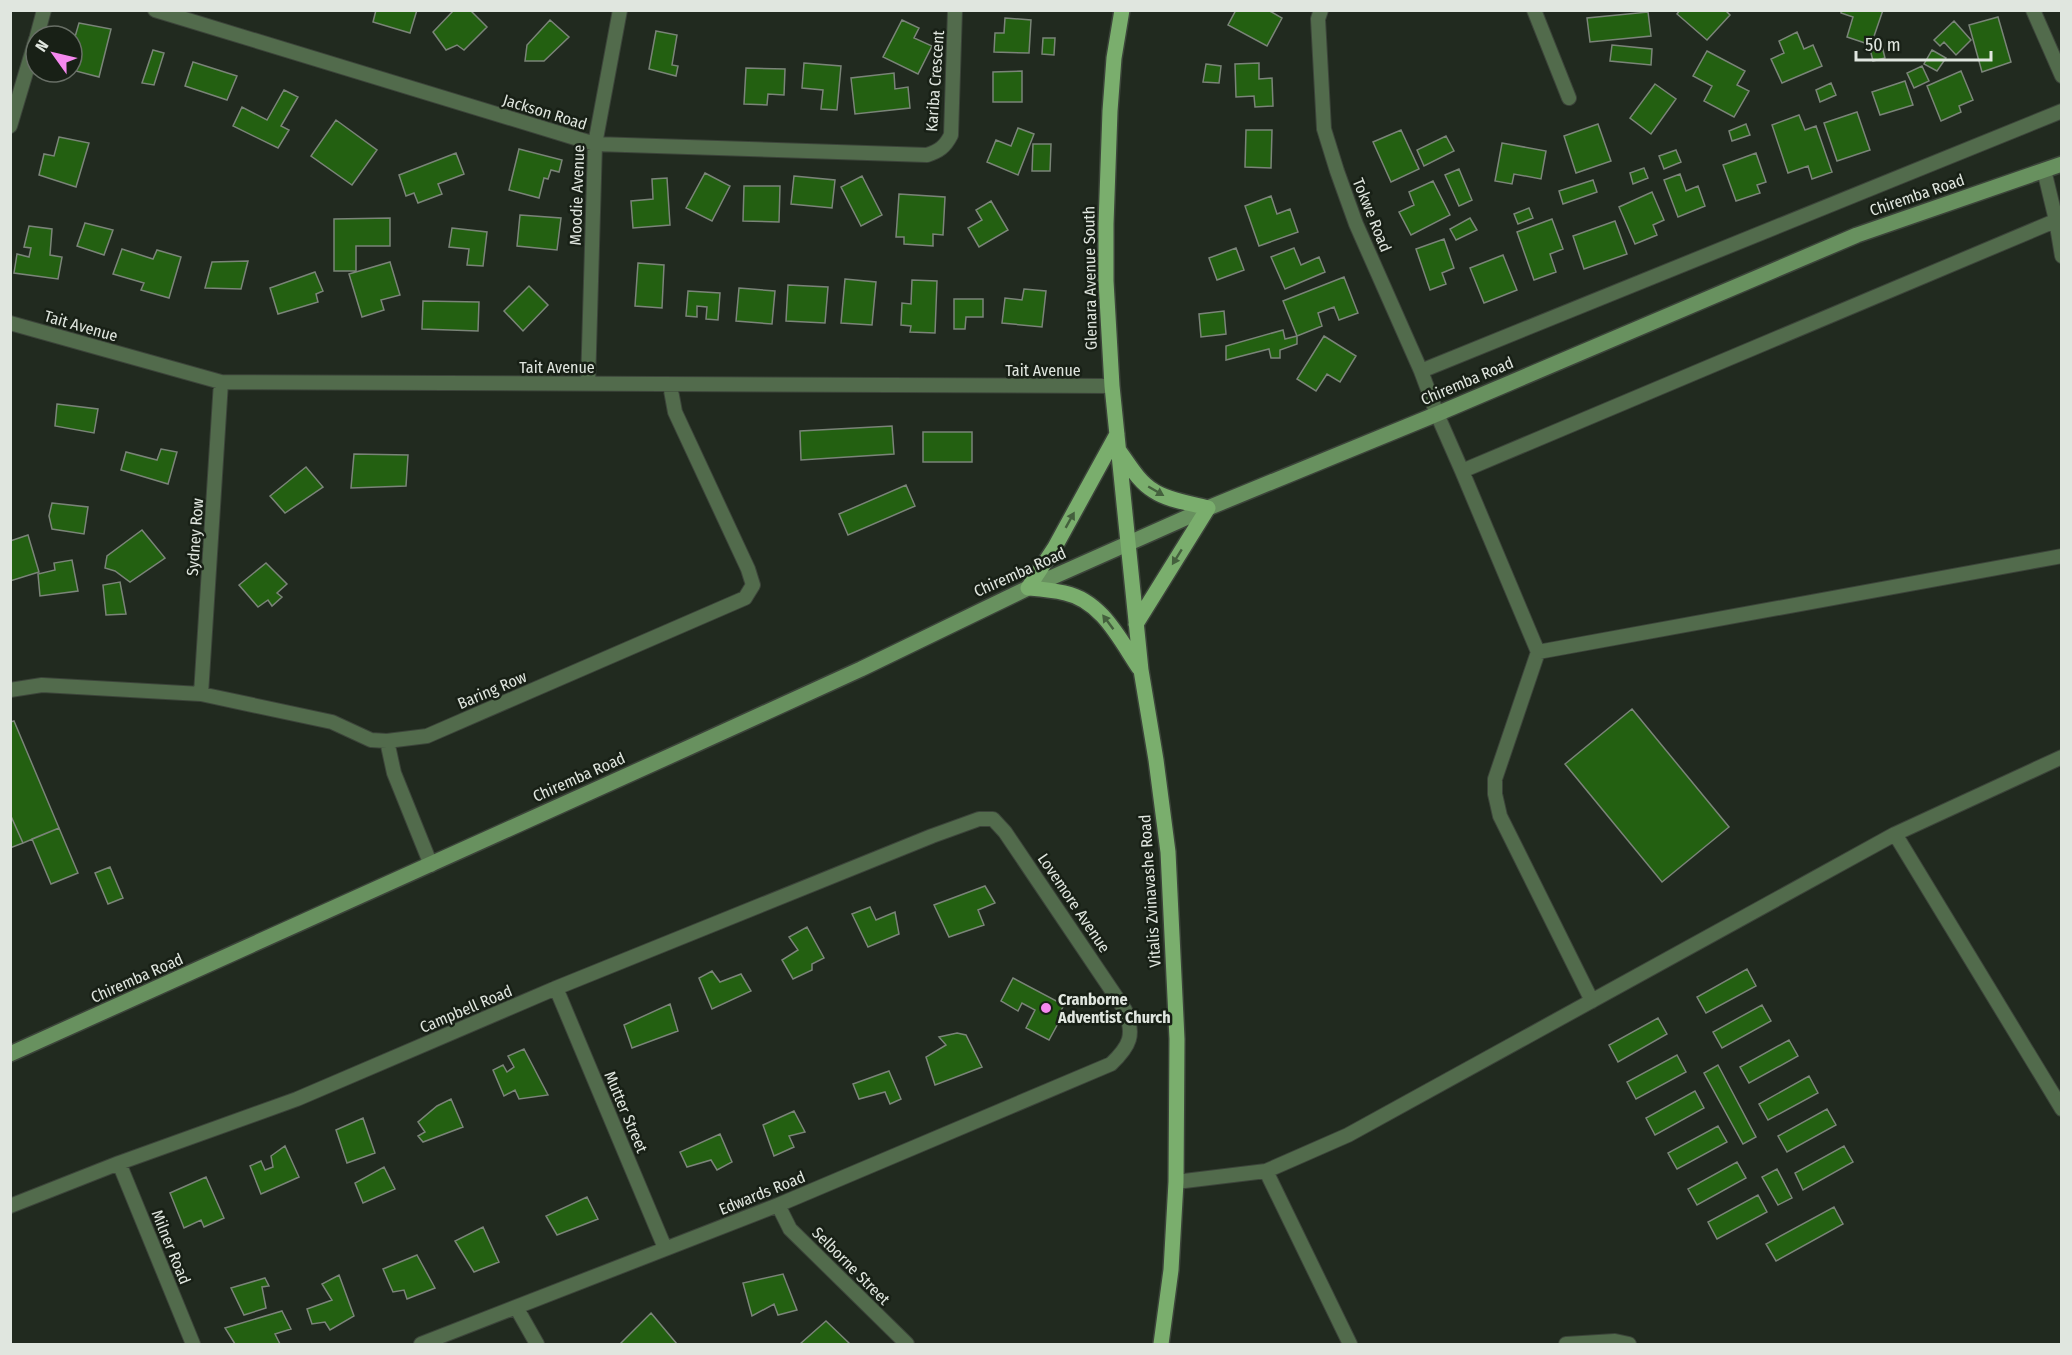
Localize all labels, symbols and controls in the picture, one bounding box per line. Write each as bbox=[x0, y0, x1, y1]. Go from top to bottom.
north arrow bbox=[24, 24, 84, 84]
scale bar bbox=[1856, 24, 1991, 62]
street label: Kariba Crescent bbox=[922, 29, 948, 132]
text: 50 m bbox=[1865, 34, 1901, 56]
text: N bbox=[31, 37, 53, 55]
street label: Jackson Road bbox=[501, 90, 589, 134]
street label: Moodie Avenue bbox=[566, 144, 588, 246]
street label: Chiremba Road bbox=[1867, 170, 1967, 220]
street label: Tokwe Road bbox=[1349, 175, 1395, 255]
street label: Glenara Avenue South bbox=[1079, 206, 1101, 350]
street label: Tait Avenue bbox=[42, 306, 120, 346]
street label: Chiremba Road bbox=[1418, 353, 1516, 409]
street label: Tait Avenue bbox=[519, 358, 595, 377]
street label: Tait Avenue bbox=[1005, 361, 1081, 380]
one-way arrow bbox=[1148, 486, 1165, 496]
street label: Sydney Row bbox=[183, 497, 207, 577]
one-way arrow bbox=[1065, 511, 1075, 528]
street label: Chiremba Road bbox=[971, 543, 1069, 601]
one-way arrow bbox=[1171, 549, 1182, 565]
one-way arrow bbox=[1102, 615, 1114, 630]
street label: Baring Row bbox=[455, 667, 530, 713]
street label: Chiremba Road bbox=[530, 748, 628, 806]
street label: Vitalis Zvinavashe Road bbox=[1135, 814, 1165, 968]
street label: Lovemore Avenue bbox=[1034, 850, 1114, 956]
street label: Chiremba Road bbox=[88, 949, 186, 1007]
street label: Campbell Road bbox=[417, 981, 515, 1037]
place label: Cranborne Adventist Church bbox=[1057, 990, 1171, 1027]
marker: Cranborne Adventist Church bbox=[1039, 1001, 1053, 1015]
street label: Mutter Street bbox=[600, 1068, 652, 1156]
street label: Edwards Road bbox=[716, 1167, 808, 1219]
street label: Milner Road bbox=[147, 1207, 195, 1287]
street label: Selborne Street bbox=[808, 1223, 894, 1309]

